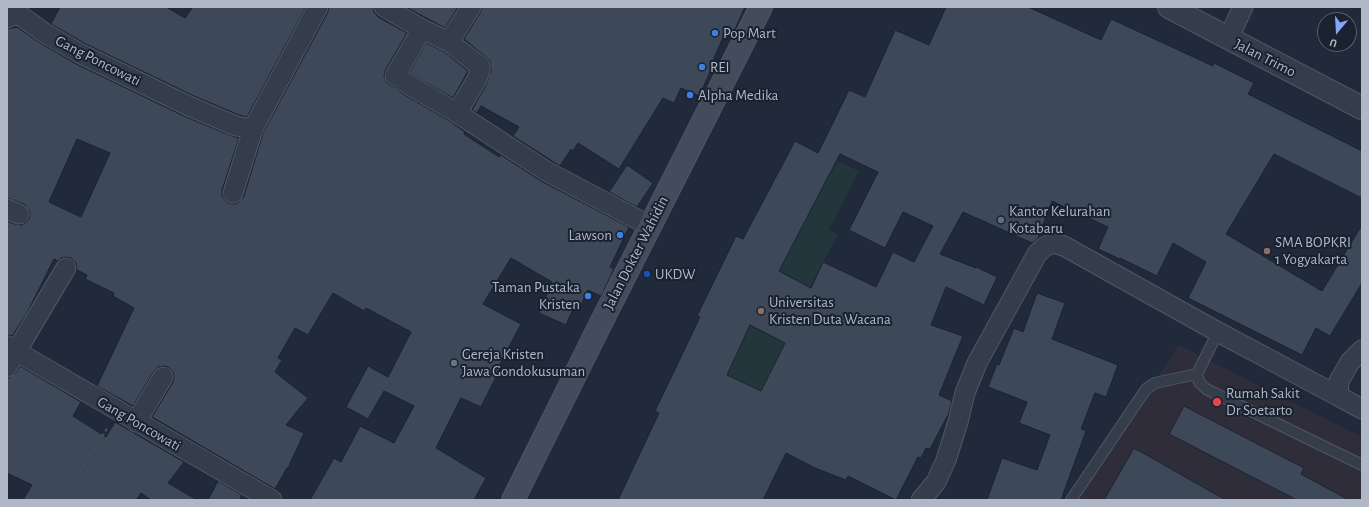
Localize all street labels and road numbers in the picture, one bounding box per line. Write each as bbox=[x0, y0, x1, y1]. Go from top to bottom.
street label: Gang Poncowati bbox=[52, 32, 144, 90]
street label: Jalan Trimo bbox=[1231, 35, 1299, 81]
street label: Jalan Dokter Wahidin bbox=[600, 193, 672, 313]
street label: Gang Poncowati bbox=[94, 393, 184, 455]

